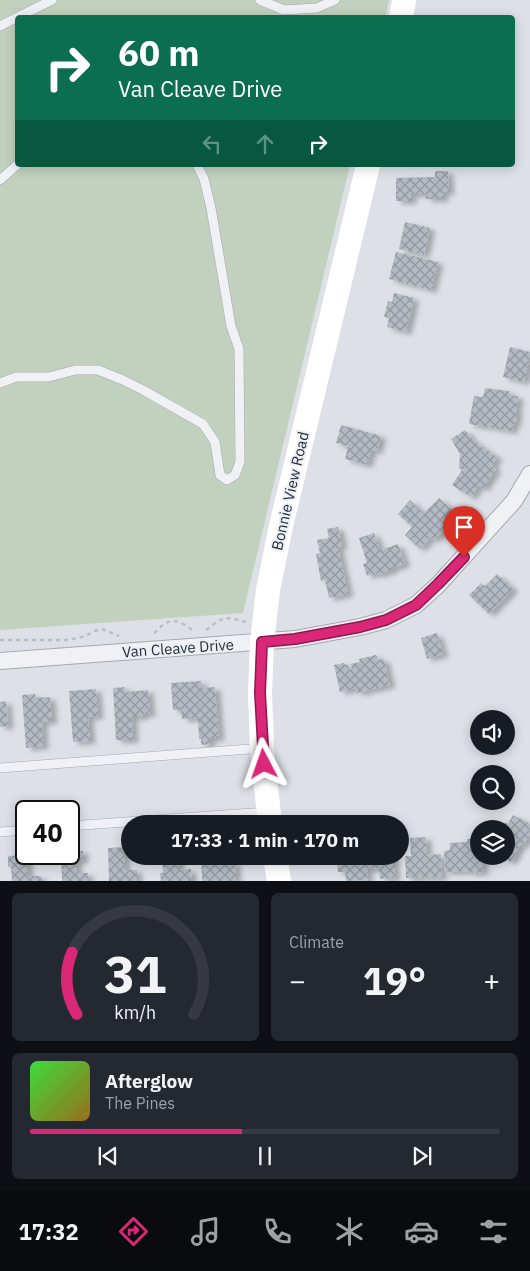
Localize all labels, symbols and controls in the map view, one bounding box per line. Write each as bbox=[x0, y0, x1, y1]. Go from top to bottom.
text: 60 m bbox=[118, 30, 200, 76]
icon: right bbox=[35, 35, 100, 100]
text: Van Cleave Drive bbox=[118, 74, 282, 103]
icon: left bbox=[198, 130, 226, 158]
icon: ahead bbox=[251, 130, 279, 158]
icon: right bbox=[304, 130, 332, 158]
street label: Bonnie View Road bbox=[267, 430, 313, 552]
pin bbox=[443, 506, 485, 557]
icon: arrive bbox=[450, 513, 478, 541]
street label: Van Cleave Drive bbox=[121, 635, 235, 661]
map controls bbox=[470, 710, 515, 865]
button: sound bbox=[470, 710, 515, 755]
position arrow bbox=[237, 737, 289, 789]
button: search bbox=[470, 765, 515, 810]
speed limit sign: 40 bbox=[15, 800, 80, 865]
button: layers bbox=[470, 820, 515, 865]
text: 17:33 · 1 min · 170 m bbox=[171, 828, 359, 852]
text: Climate bbox=[289, 932, 344, 952]
text: 31 bbox=[104, 940, 167, 1007]
text: 19° bbox=[363, 956, 426, 1005]
text: − bbox=[289, 962, 306, 999]
text: + bbox=[483, 962, 500, 999]
text: km/h bbox=[115, 1001, 157, 1024]
text: Afterglow bbox=[105, 1069, 193, 1093]
text: The Pines bbox=[105, 1093, 175, 1113]
icon: previous bbox=[94, 1142, 122, 1170]
icon: pause bbox=[251, 1142, 279, 1170]
icon: next bbox=[408, 1142, 436, 1170]
icon: directions bbox=[116, 1214, 151, 1249]
icon: music bbox=[188, 1214, 223, 1249]
icon: phone bbox=[260, 1214, 295, 1249]
icon: climate bbox=[332, 1214, 367, 1249]
icon: car bbox=[404, 1214, 439, 1249]
icon: filters bbox=[476, 1214, 511, 1249]
text: 17:32 bbox=[19, 1217, 79, 1246]

